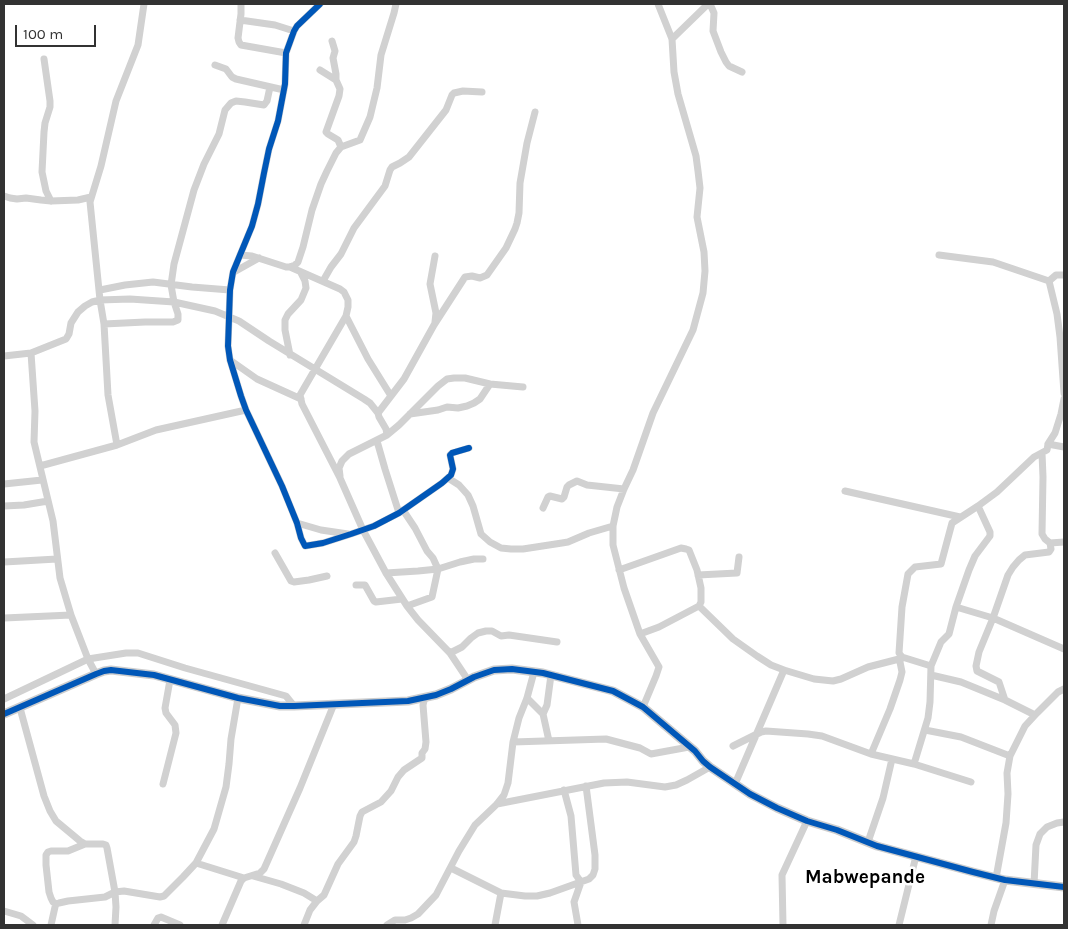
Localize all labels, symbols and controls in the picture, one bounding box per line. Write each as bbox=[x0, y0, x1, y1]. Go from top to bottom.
scale bar bbox=[18, 15, 99, 47]
text: 100 m bbox=[23, 25, 63, 43]
district label: Mabwepande bbox=[805, 867, 925, 889]

